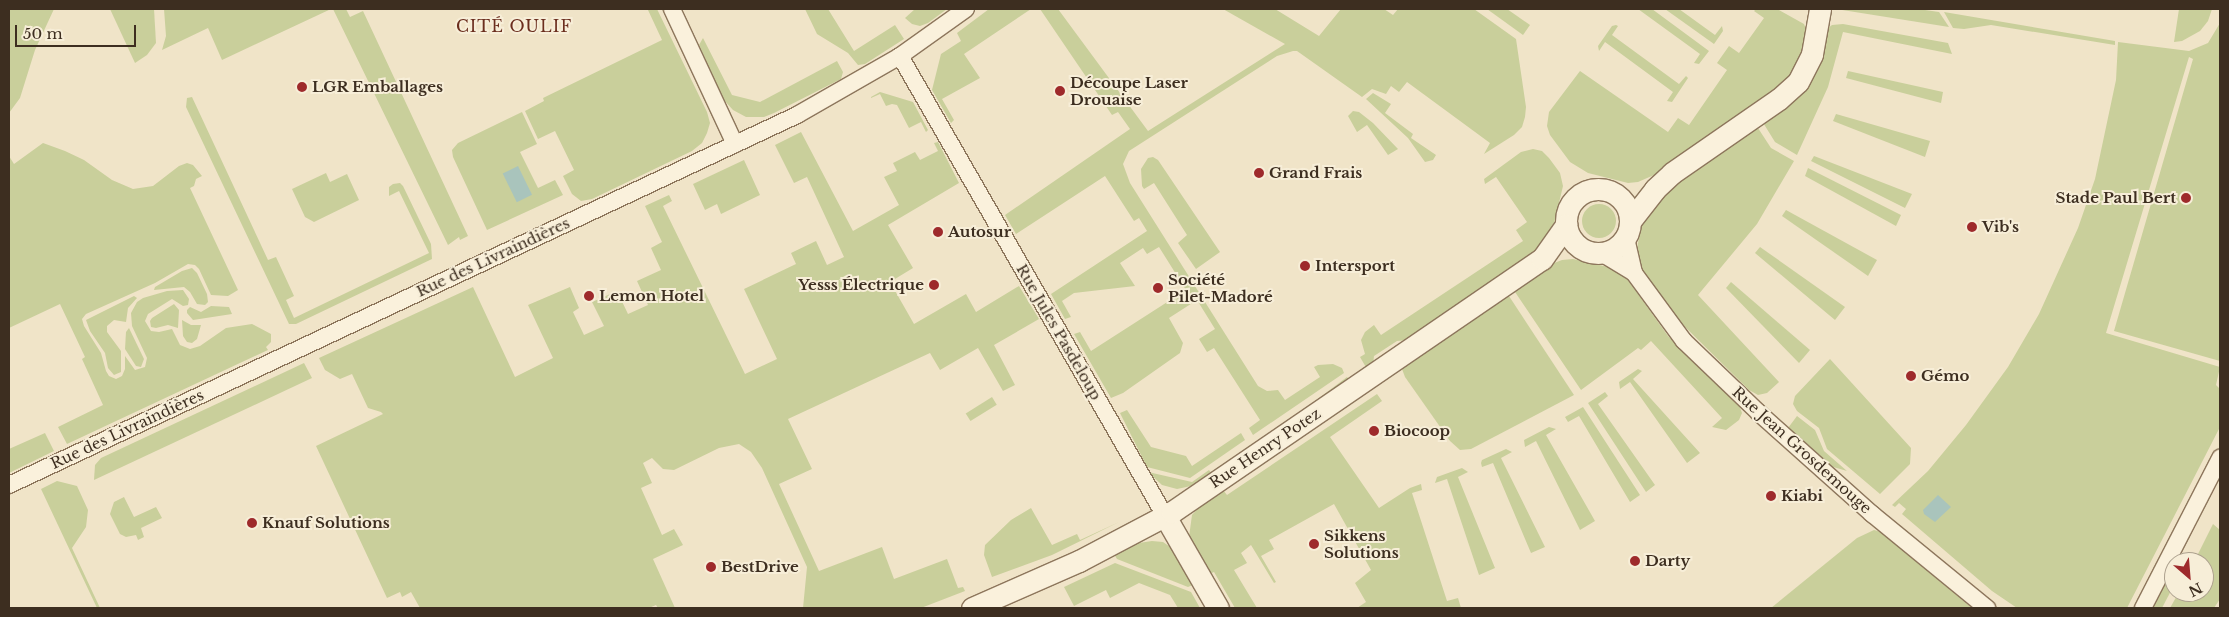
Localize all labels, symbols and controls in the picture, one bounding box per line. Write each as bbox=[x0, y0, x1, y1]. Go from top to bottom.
scale bar bbox=[18, 15, 139, 47]
district label: CITÉ OULIF bbox=[455, 16, 573, 36]
text: 50 m bbox=[23, 24, 63, 43]
place label: Découpe Laser Drouaise bbox=[1070, 73, 1188, 108]
place label: LGR Emballages bbox=[312, 78, 444, 96]
marker: LGR Emballages bbox=[296, 81, 308, 93]
marker: Découpe Laser Drouaise bbox=[1054, 85, 1066, 97]
place label: Grand Frais bbox=[1269, 164, 1362, 182]
marker: Grand Frais bbox=[1253, 167, 1265, 179]
place label: Stade Paul Bert bbox=[2056, 189, 2176, 207]
marker: Stade Paul Bert bbox=[2180, 192, 2192, 204]
street label: Rue des Livraindières bbox=[414, 214, 572, 300]
place label: Vib's bbox=[1982, 218, 2019, 236]
marker: Vib's bbox=[1966, 221, 1978, 233]
place label: Autosur bbox=[948, 223, 1011, 241]
marker: Autosur bbox=[932, 226, 944, 238]
place label: Intersport bbox=[1315, 257, 1395, 275]
marker: Intersport bbox=[1299, 260, 1311, 272]
street label: Rue Jules Pasdeloup bbox=[1013, 261, 1105, 403]
place label: Société Pilet-Madoré bbox=[1168, 270, 1273, 305]
place label: Yesss Électrique bbox=[798, 276, 924, 294]
marker: Yesss Électrique bbox=[928, 279, 940, 291]
marker: Société Pilet-Madoré bbox=[1152, 282, 1164, 294]
place label: Lemon Hotel bbox=[599, 287, 704, 305]
marker: Lemon Hotel bbox=[583, 290, 595, 302]
place label: Gémo bbox=[1921, 367, 1969, 385]
marker: Gémo bbox=[1905, 370, 1917, 382]
street label: Rue Jean Grosdemouge bbox=[1729, 383, 1875, 517]
street label: Rue des Livraindières bbox=[48, 386, 206, 472]
street label: Rue Henry Potez bbox=[1206, 404, 1324, 492]
place label: Biocoop bbox=[1384, 422, 1450, 440]
marker: Biocoop bbox=[1368, 425, 1380, 437]
place label: Kiabi bbox=[1781, 487, 1823, 505]
marker: Kiabi bbox=[1765, 490, 1777, 502]
place label: Knauf Solutions bbox=[262, 514, 390, 532]
marker: Knauf Solutions bbox=[246, 517, 258, 529]
place label: Sikkens Solutions bbox=[1324, 526, 1399, 561]
marker: Sikkens Solutions bbox=[1308, 538, 1320, 550]
place label: Darty bbox=[1645, 552, 1690, 570]
north arrow bbox=[2164, 552, 2214, 602]
marker: Darty bbox=[1629, 555, 1641, 567]
place label: BestDrive bbox=[721, 558, 799, 576]
marker: BestDrive bbox=[705, 561, 717, 573]
text: N bbox=[2185, 578, 2205, 600]

